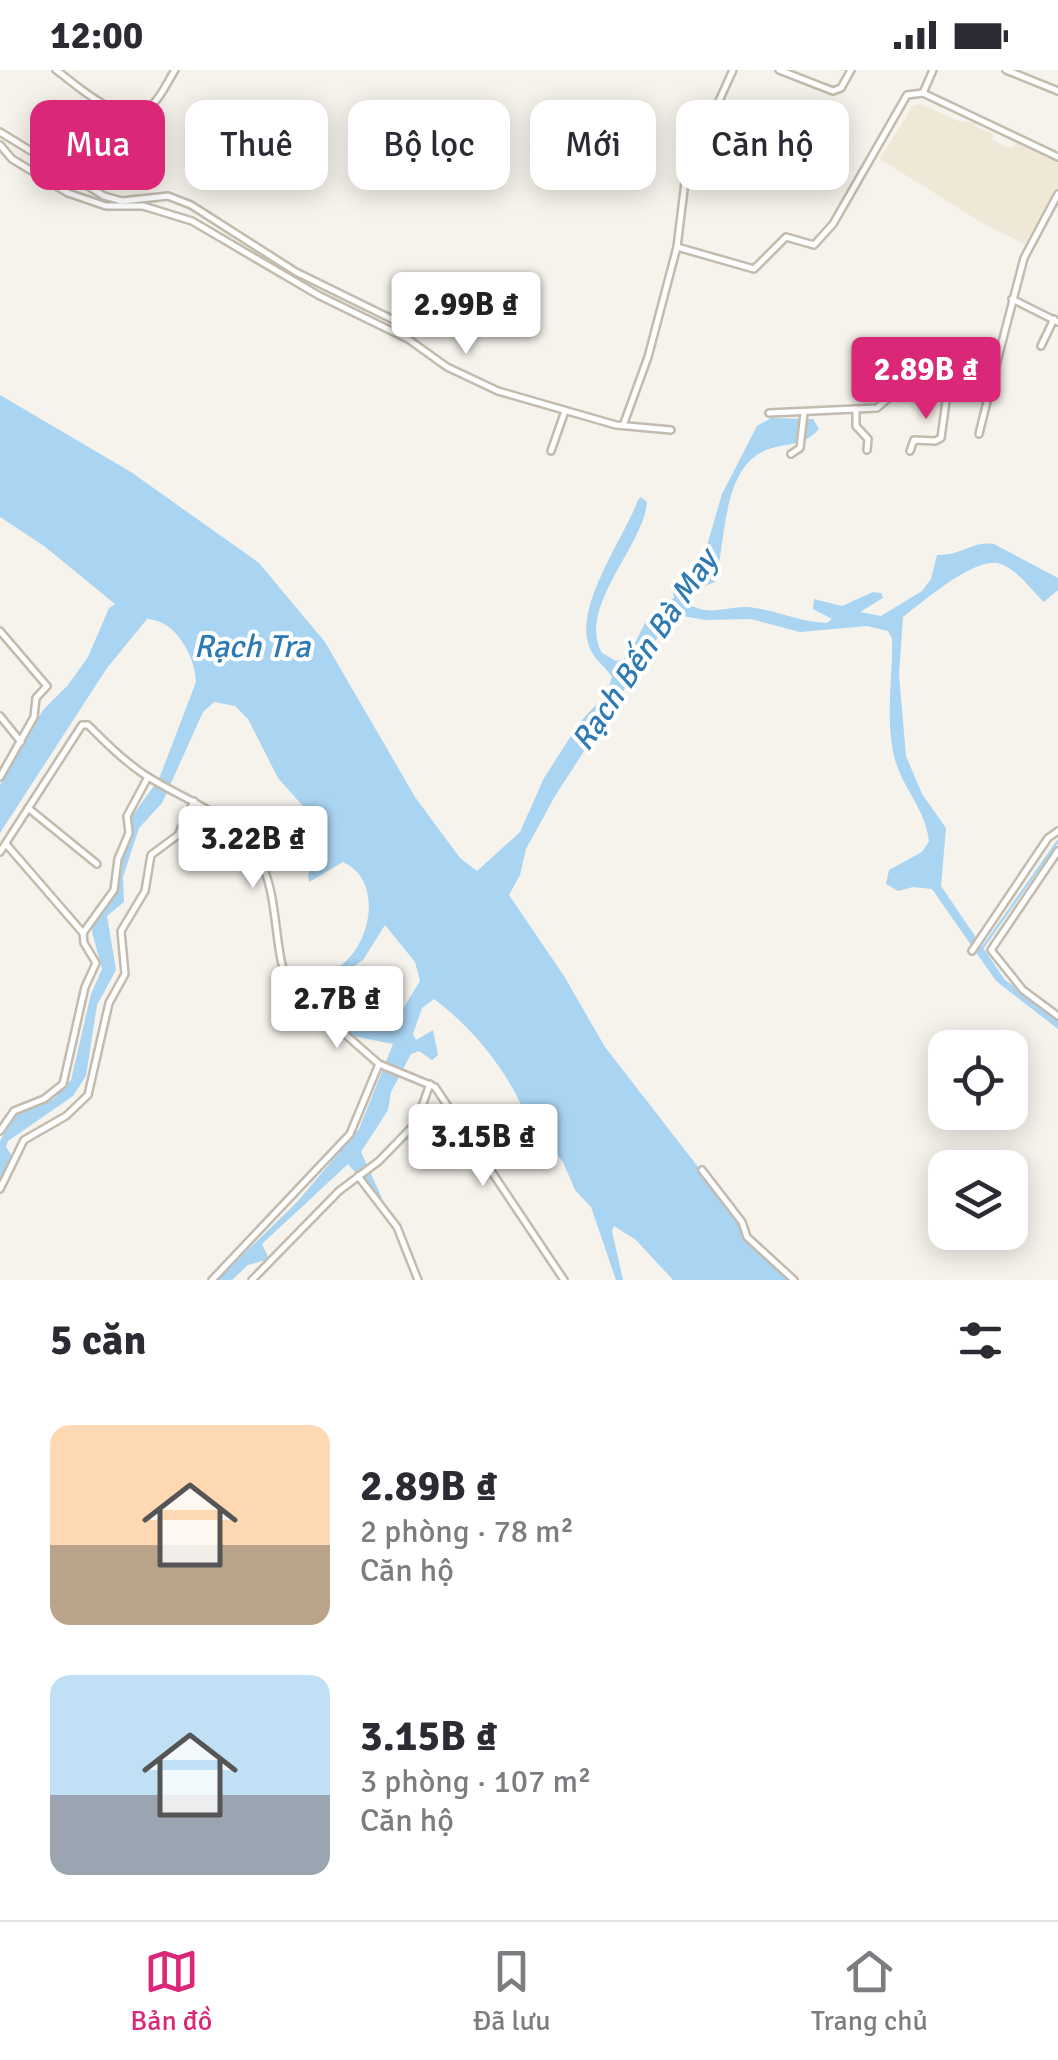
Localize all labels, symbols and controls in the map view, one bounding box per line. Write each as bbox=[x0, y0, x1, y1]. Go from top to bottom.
text: 12:00 bbox=[50, 12, 143, 59]
chip: Mua bbox=[30, 100, 165, 190]
chip: Thuê bbox=[185, 100, 328, 190]
chip: Bộ lọc bbox=[348, 100, 510, 190]
chip: Mới bbox=[530, 100, 656, 190]
chip: Căn hộ bbox=[676, 100, 849, 190]
pin: 2.99B ₫ bbox=[374, 272, 558, 357]
text: 2.99B ₫ bbox=[414, 285, 519, 324]
pin: 2.89B ₫ bbox=[834, 337, 1018, 422]
text: 2.89B ₫ bbox=[874, 350, 979, 389]
water label: Rạch Bến Bà May bbox=[563, 539, 728, 758]
water label: Rạch Tra bbox=[194, 627, 311, 666]
pin: 3.22B ₫ bbox=[161, 806, 345, 891]
text: 3.22B ₫ bbox=[201, 819, 306, 858]
pin: 2.7B ₫ bbox=[256, 966, 418, 1051]
text: 2.7B ₫ bbox=[293, 979, 381, 1018]
map controls bbox=[928, 1030, 1028, 1250]
button: locate bbox=[928, 1030, 1028, 1130]
pin: 3.15B ₫ bbox=[391, 1104, 575, 1189]
text: 3.15B ₫ bbox=[431, 1117, 536, 1156]
button: layers bbox=[928, 1150, 1028, 1250]
icon: filters bbox=[953, 1313, 1008, 1368]
text: 5 căn bbox=[50, 1315, 146, 1366]
text: 2.89B ₫ bbox=[360, 1461, 498, 1512]
icon: home bbox=[130, 1465, 250, 1585]
text: 2 phòng · 78 m² bbox=[360, 1512, 574, 1551]
text: Căn hộ bbox=[360, 1551, 454, 1590]
text: 3.15B ₫ bbox=[360, 1711, 498, 1762]
icon: home bbox=[130, 1715, 250, 1835]
text: 3 phòng · 107 m² bbox=[360, 1762, 591, 1801]
text: Căn hộ bbox=[360, 1801, 454, 1840]
tab: Bản đồ bbox=[130, 1944, 212, 2038]
tab: Đã lưu bbox=[473, 1944, 551, 2038]
tab: Trang chủ bbox=[811, 1944, 928, 2038]

